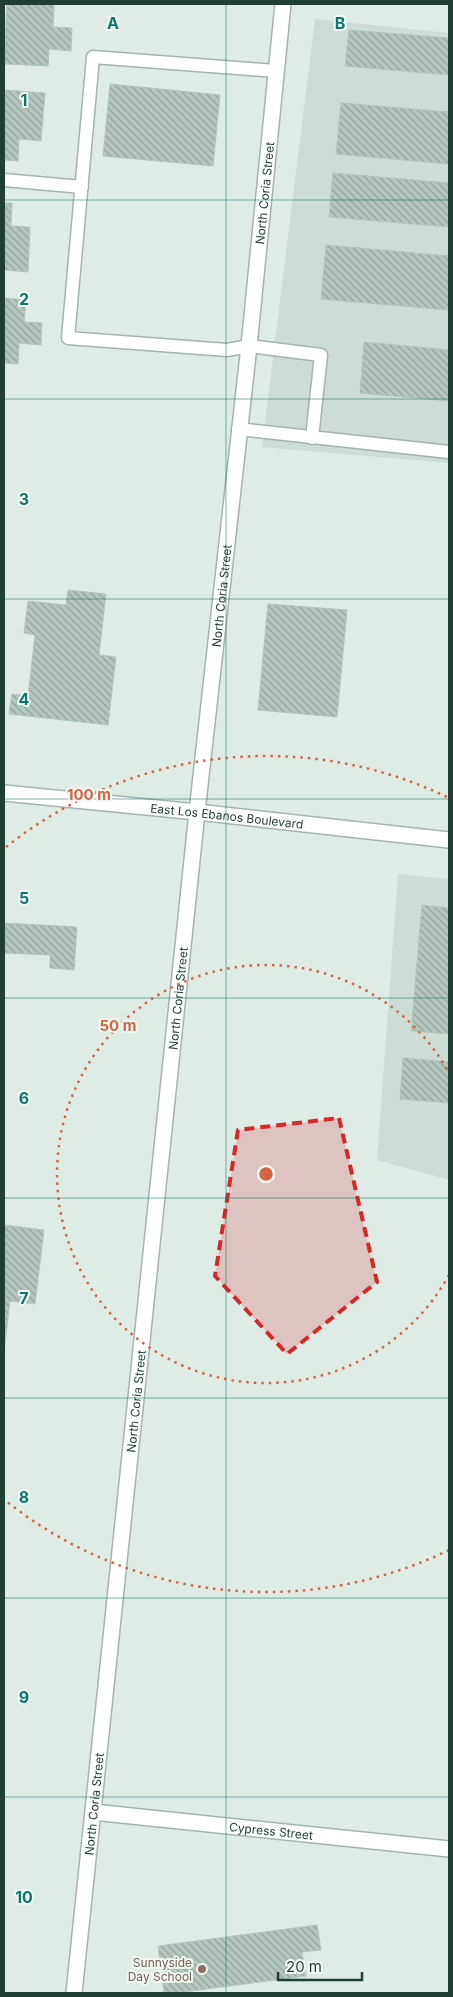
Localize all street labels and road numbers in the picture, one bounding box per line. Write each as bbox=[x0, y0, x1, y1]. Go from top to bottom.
street label: North Coria Street bbox=[252, 141, 277, 245]
street label: North Coria Street bbox=[208, 544, 234, 648]
street label: East Los Ebanos Boulevard bbox=[150, 800, 304, 831]
street label: North Coria Street bbox=[165, 946, 190, 1050]
street label: North Coria Street bbox=[123, 1349, 148, 1453]
street label: North Coria Street bbox=[81, 1752, 106, 1856]
street label: Cypress Street bbox=[228, 1819, 314, 1842]

